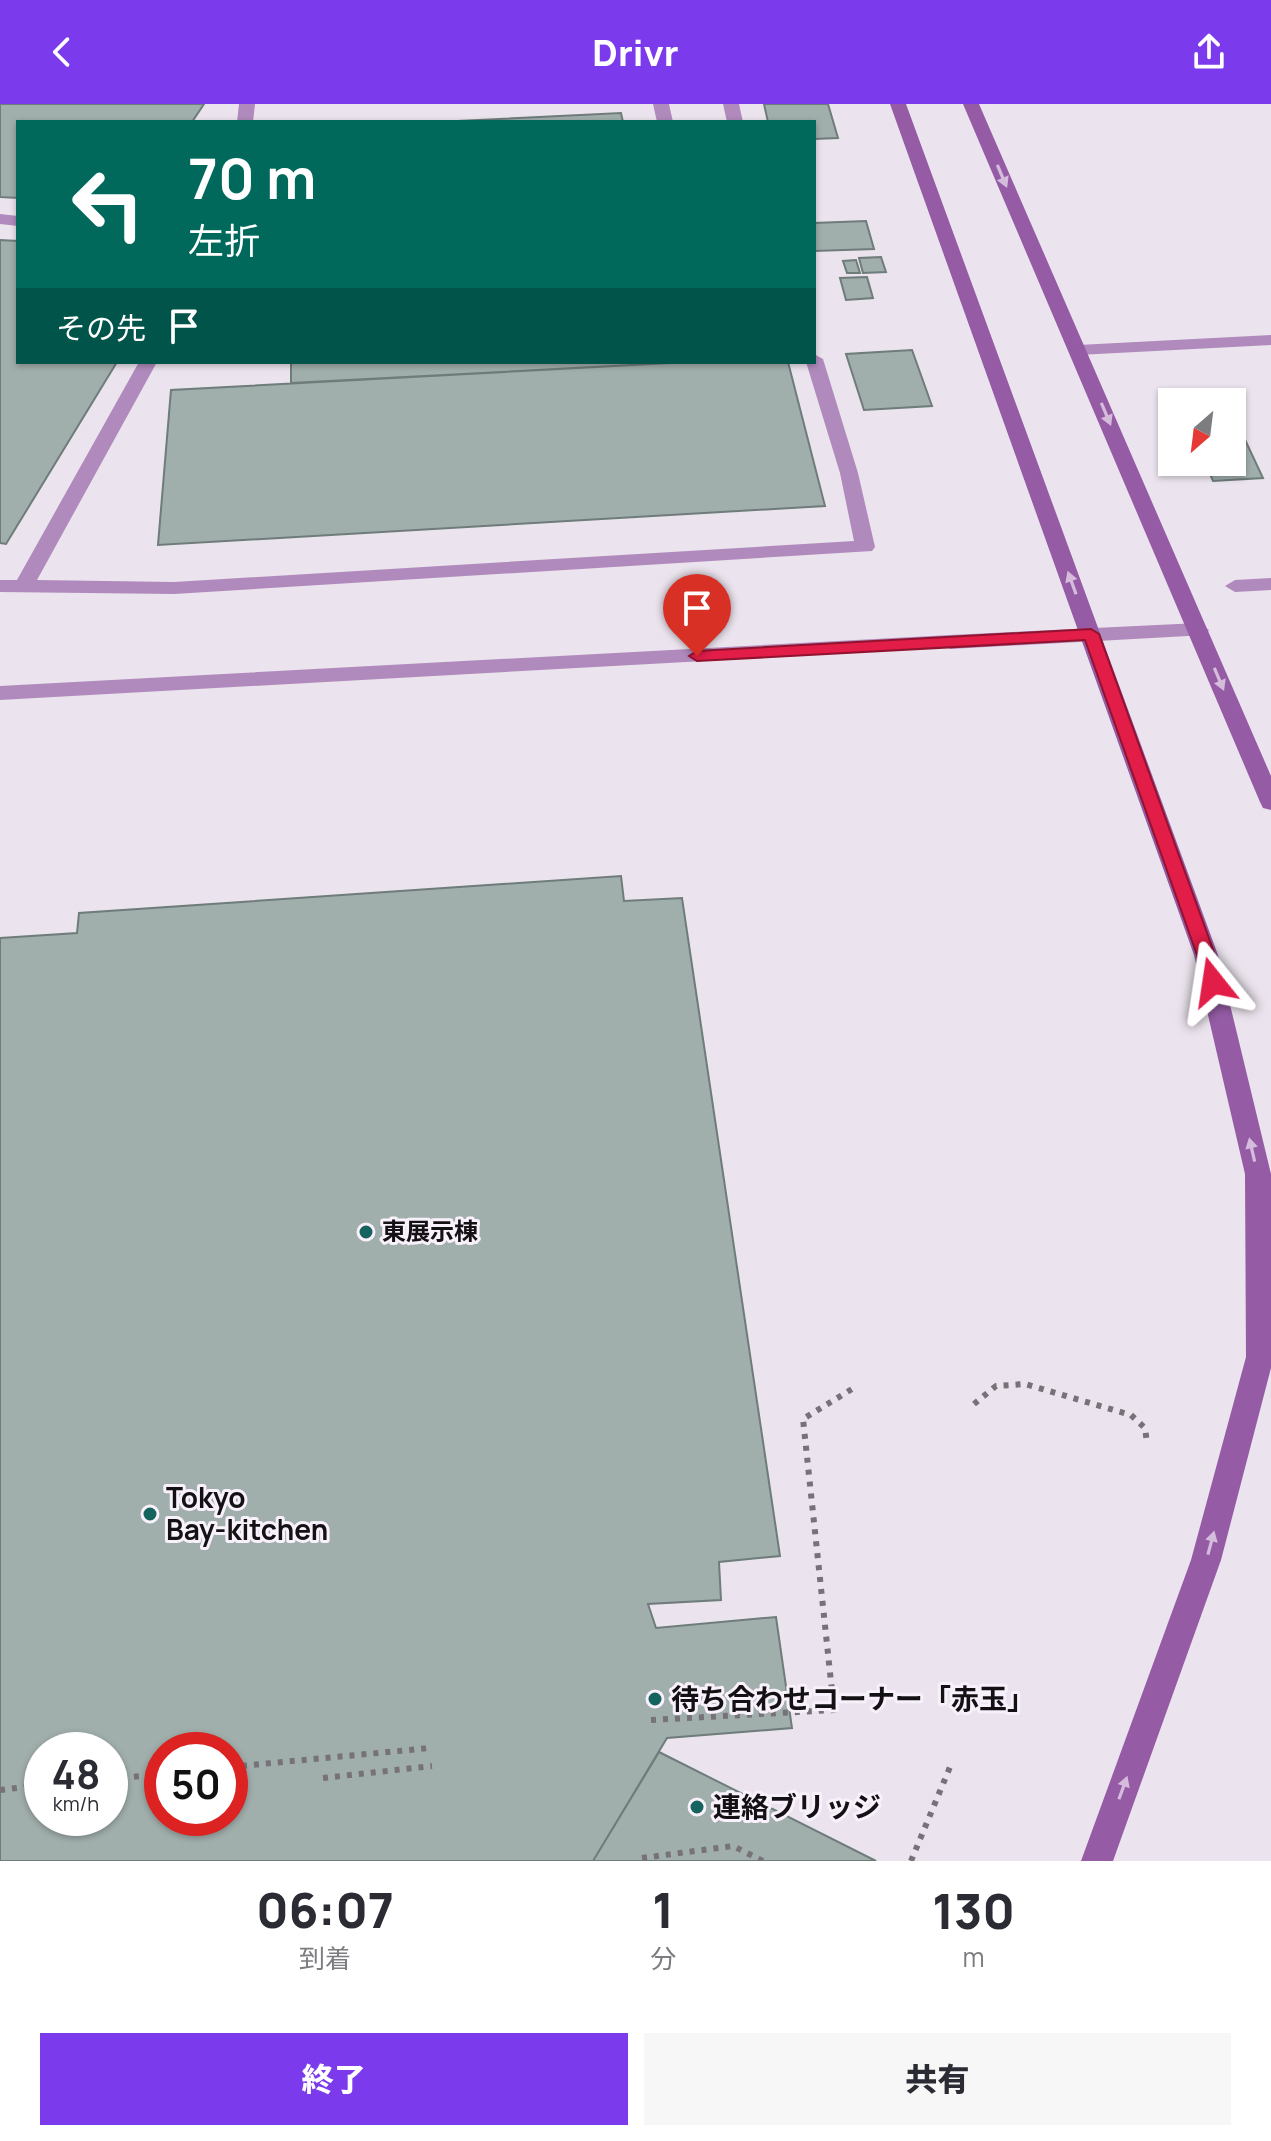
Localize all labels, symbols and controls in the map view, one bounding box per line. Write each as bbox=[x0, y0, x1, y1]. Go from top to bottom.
text: Drivr bbox=[592, 28, 679, 77]
icon: back bbox=[40, 30, 84, 74]
icon: share bbox=[1187, 30, 1231, 74]
text: 70 m bbox=[188, 139, 316, 216]
icon: left bbox=[56, 152, 160, 256]
one-way arrow bbox=[996, 164, 1009, 187]
text: 左折 bbox=[188, 216, 260, 265]
icon: arrive bbox=[162, 304, 206, 348]
text: その先 bbox=[56, 307, 146, 348]
north arrow bbox=[1158, 388, 1246, 476]
map controls bbox=[1158, 388, 1246, 476]
one-way arrow bbox=[1099, 402, 1112, 426]
one-way arrow bbox=[1065, 570, 1078, 594]
pin bbox=[663, 574, 731, 656]
icon: arrive bbox=[675, 586, 719, 630]
one-way arrow bbox=[1213, 667, 1226, 691]
position arrow bbox=[1171, 940, 1255, 1024]
one-way arrow bbox=[1245, 1137, 1258, 1162]
place label: 東展示棟 bbox=[382, 1214, 478, 1247]
marker: 東展示棟 bbox=[357, 1223, 375, 1241]
place label: Tokyo Bay-kitchen bbox=[166, 1478, 328, 1548]
marker: Tokyo Bay-kitchen bbox=[141, 1505, 159, 1523]
one-way arrow bbox=[1205, 1530, 1217, 1555]
place label: 待ち合わせコーナー「赤玉」 bbox=[671, 1679, 1035, 1717]
marker: 待ち合わせコーナー「赤玉」 bbox=[646, 1690, 664, 1708]
speed limit sign: 50 bbox=[144, 1732, 248, 1836]
text: 48 bbox=[52, 1746, 100, 1801]
one-way arrow bbox=[1117, 1776, 1130, 1800]
place label: 連絡ブリッジ bbox=[713, 1787, 881, 1825]
text: km/h bbox=[53, 1790, 99, 1817]
marker: 連絡ブリッジ bbox=[688, 1798, 706, 1816]
text: 06:07 bbox=[256, 1877, 394, 1942]
text: 1 bbox=[652, 1877, 674, 1942]
text: 130 bbox=[932, 1878, 1015, 1943]
text: m bbox=[963, 1939, 985, 1975]
text: 到着 bbox=[299, 1940, 351, 1976]
text: 分 bbox=[650, 1940, 676, 1976]
button: 終了 bbox=[40, 2033, 628, 2125]
button: 共有 bbox=[644, 2033, 1231, 2125]

